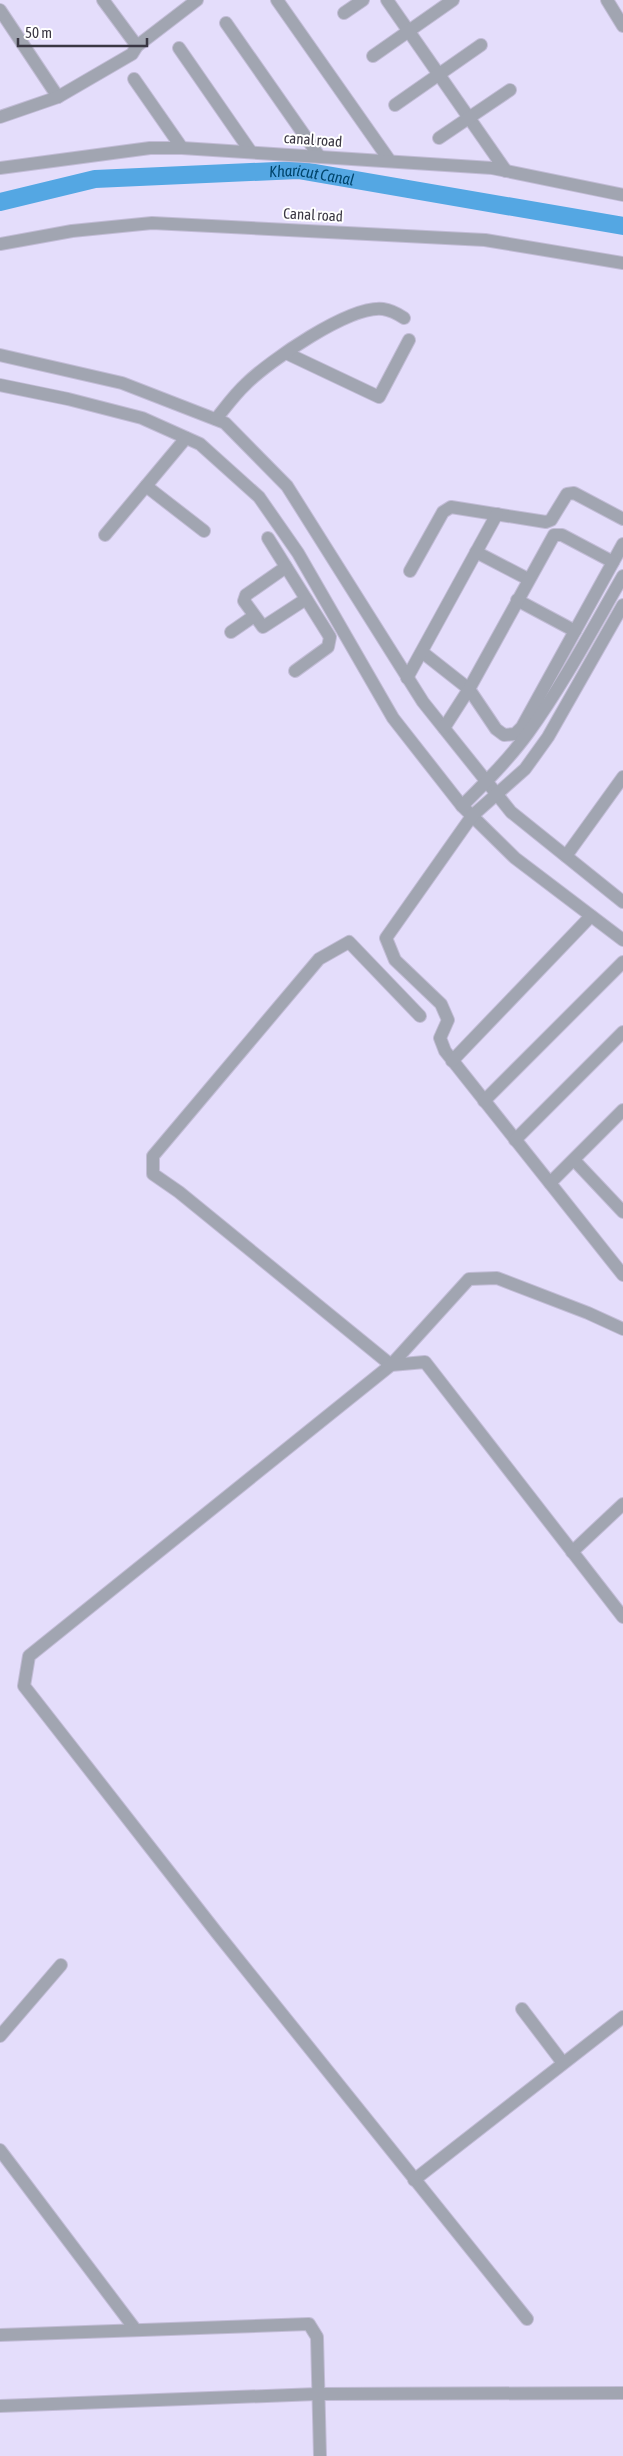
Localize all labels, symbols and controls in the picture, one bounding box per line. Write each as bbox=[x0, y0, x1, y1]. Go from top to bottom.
scale bar bbox=[18, 15, 146, 47]
text: 50 m bbox=[25, 24, 52, 41]
street label: canal road bbox=[283, 129, 343, 150]
water label: Kharicut Canal bbox=[269, 161, 356, 189]
street label: Canal road bbox=[283, 204, 343, 225]

